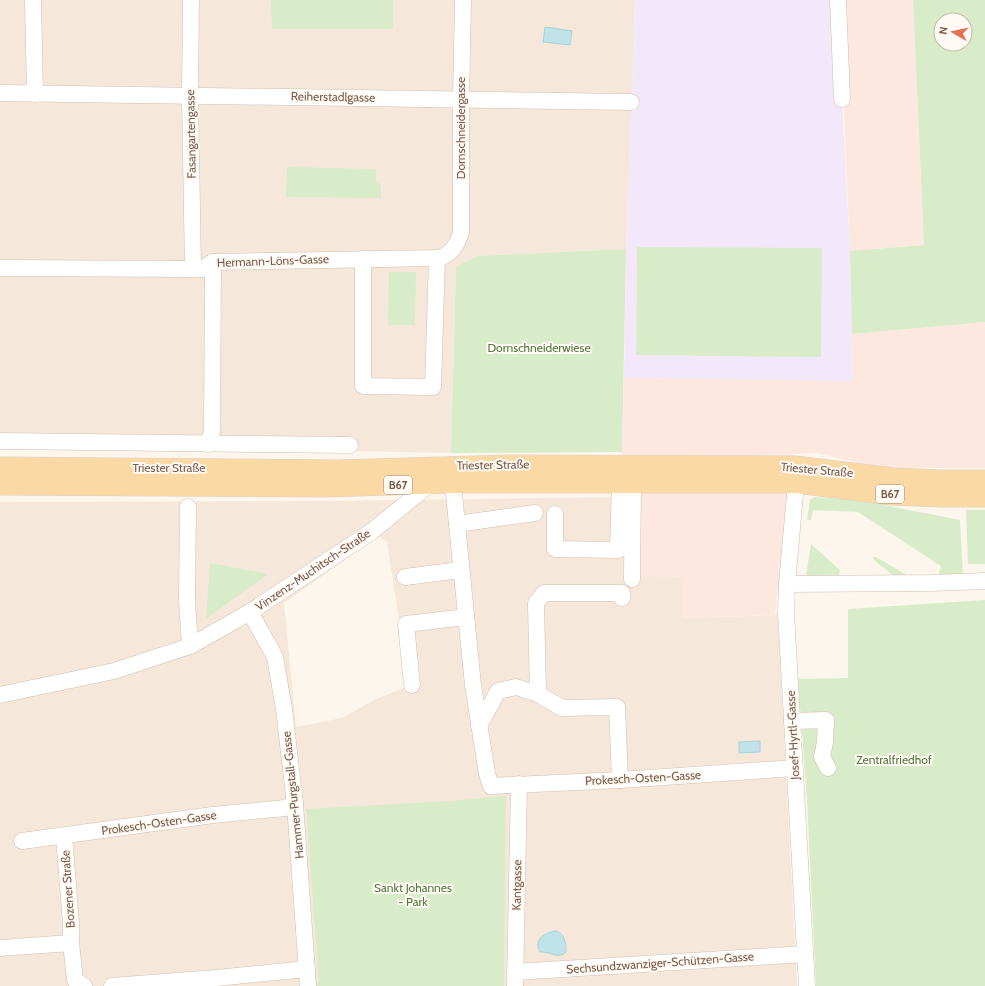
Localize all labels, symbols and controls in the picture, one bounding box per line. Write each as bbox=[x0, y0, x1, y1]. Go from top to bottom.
north arrow bbox=[933, 12, 973, 52]
text: N bbox=[936, 25, 951, 35]
street label: Dornschneidergasse bbox=[453, 77, 468, 179]
street label: Reiherstadlgasse bbox=[291, 88, 375, 105]
street label: Fasangartengasse bbox=[182, 89, 199, 179]
street label: Hermann-Löns-Gasse bbox=[217, 251, 329, 270]
park label: Dornschneiderwiese bbox=[487, 340, 591, 355]
street label: Triester Straße bbox=[456, 456, 530, 473]
street label: Triester Straße bbox=[780, 459, 854, 480]
street label: Triester Straße bbox=[133, 460, 205, 475]
road number: B67 bbox=[384, 476, 412, 494]
road number: B67 bbox=[876, 485, 904, 503]
street label: Vinzenz-Muchitsch-Straße bbox=[252, 525, 373, 614]
street label: Josef-Hyrtl-Gasse bbox=[783, 690, 802, 781]
street label: Hammer-Purgstall-Gasse bbox=[278, 731, 307, 860]
park label: Zentralfriedhof bbox=[856, 752, 932, 767]
street label: Prokesch-Osten-Gasse bbox=[585, 767, 701, 788]
street label: Prokesch-Osten-Gasse bbox=[100, 807, 218, 838]
street label: Bozener Straße bbox=[57, 850, 78, 928]
street label: Kantgasse bbox=[509, 859, 524, 911]
park label: Sankt Johannes - Park bbox=[374, 880, 452, 909]
street label: Sechsundzwanziger-Schützen-Gasse bbox=[566, 948, 754, 977]

